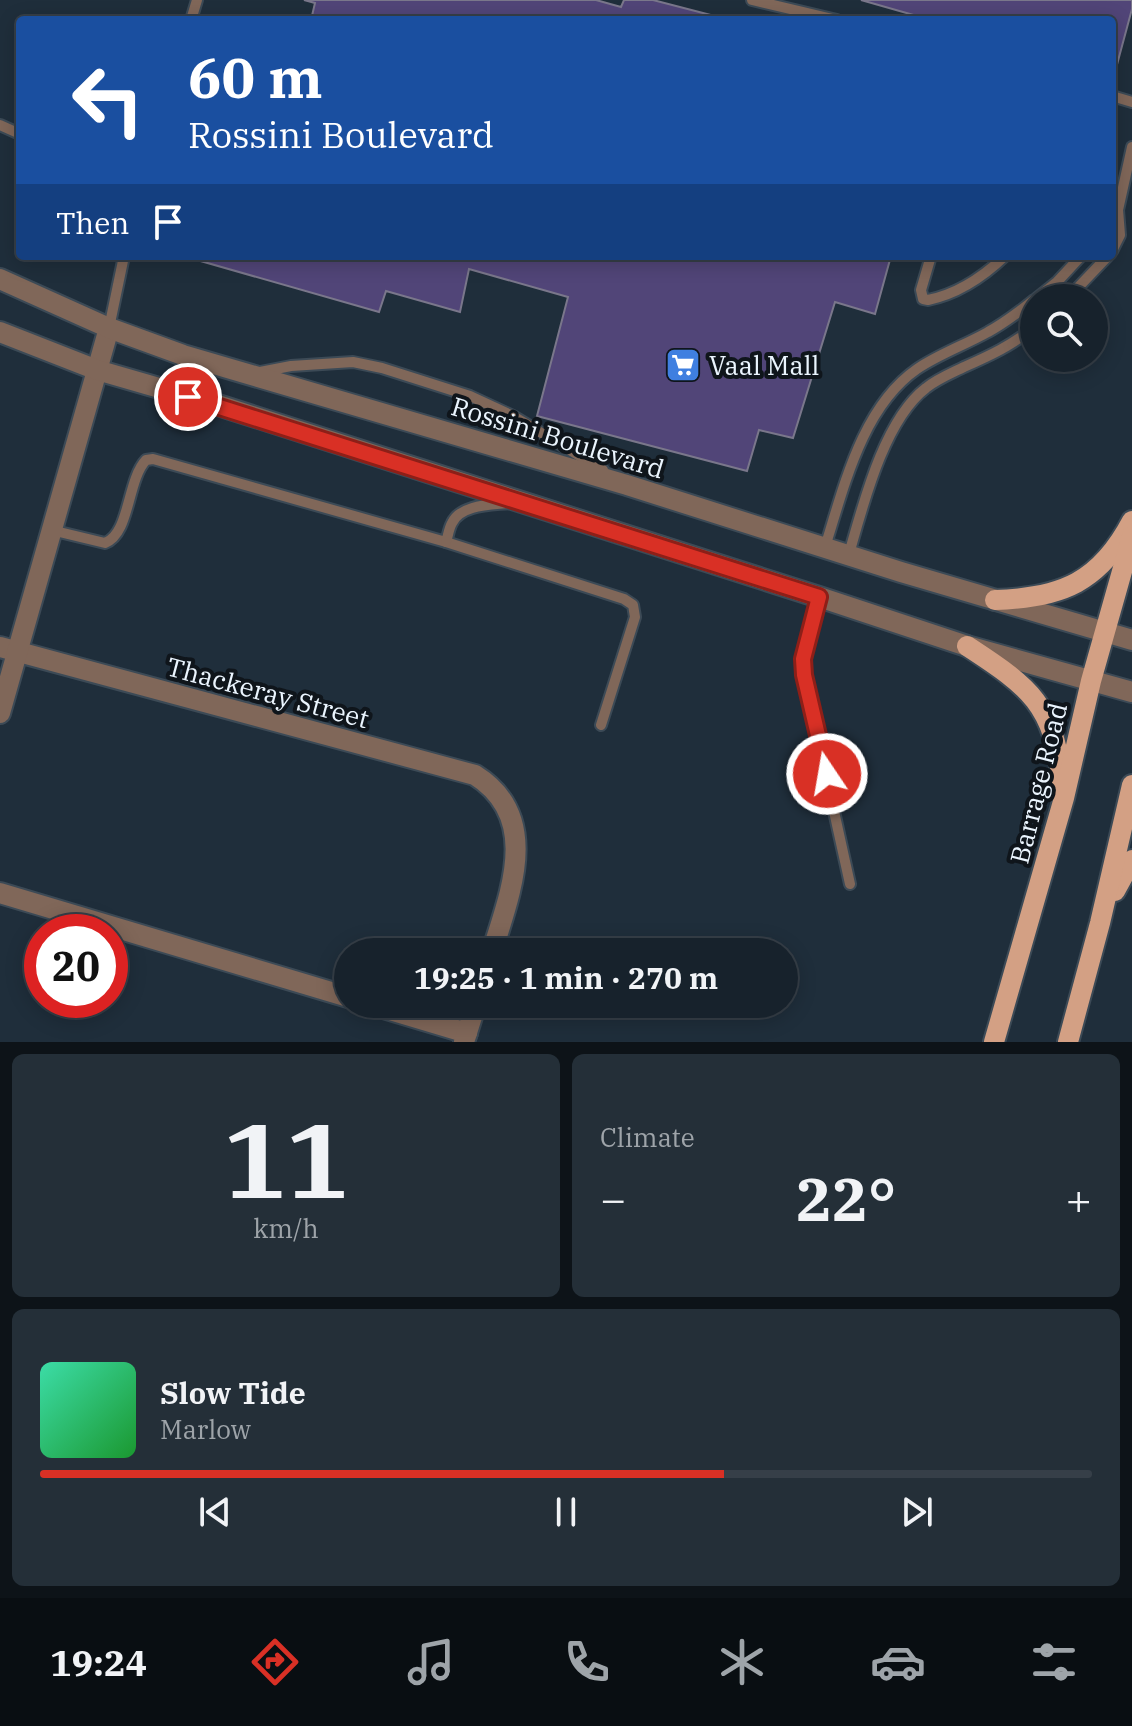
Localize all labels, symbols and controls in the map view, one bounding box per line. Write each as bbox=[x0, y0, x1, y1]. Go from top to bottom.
text: 60 m bbox=[188, 41, 323, 113]
icon: left bbox=[56, 48, 160, 152]
text: Rossini Boulevard bbox=[188, 111, 494, 158]
icon: arrive bbox=[146, 200, 190, 244]
text: Then bbox=[56, 203, 130, 242]
map controls bbox=[1020, 284, 1108, 372]
button: search bbox=[1020, 284, 1108, 372]
supermarket icon: Vaal Mall bbox=[664, 346, 702, 384]
place label: Vaal Mall bbox=[709, 348, 819, 382]
pin bbox=[154, 363, 222, 431]
icon: arrive bbox=[166, 375, 210, 419]
street label: Rossini Boulevard bbox=[447, 388, 669, 486]
street label: Thackeray Street bbox=[163, 649, 373, 735]
street label: Barrage Road bbox=[1002, 699, 1074, 867]
position arrow bbox=[785, 732, 869, 816]
speed limit sign: 20 bbox=[24, 914, 128, 1018]
text: 19:25 · 1 min · 270 m bbox=[414, 958, 718, 997]
text: 11 bbox=[224, 1091, 348, 1227]
text: Climate bbox=[600, 1120, 695, 1154]
text: 22° bbox=[796, 1159, 896, 1238]
text: − bbox=[600, 1170, 626, 1227]
text: + bbox=[1066, 1170, 1092, 1227]
text: km/h bbox=[253, 1211, 319, 1245]
text: Slow Tide bbox=[160, 1373, 306, 1412]
text: Marlow bbox=[160, 1412, 251, 1446]
icon: previous bbox=[193, 1490, 237, 1534]
icon: pause bbox=[544, 1490, 588, 1534]
icon: next bbox=[895, 1490, 939, 1534]
icon: directions bbox=[247, 1634, 303, 1690]
icon: music bbox=[403, 1634, 459, 1690]
icon: phone bbox=[559, 1634, 615, 1690]
icon: climate bbox=[714, 1634, 770, 1690]
icon: car bbox=[870, 1634, 926, 1690]
icon: filters bbox=[1026, 1634, 1082, 1690]
text: 19:24 bbox=[50, 1639, 147, 1686]

